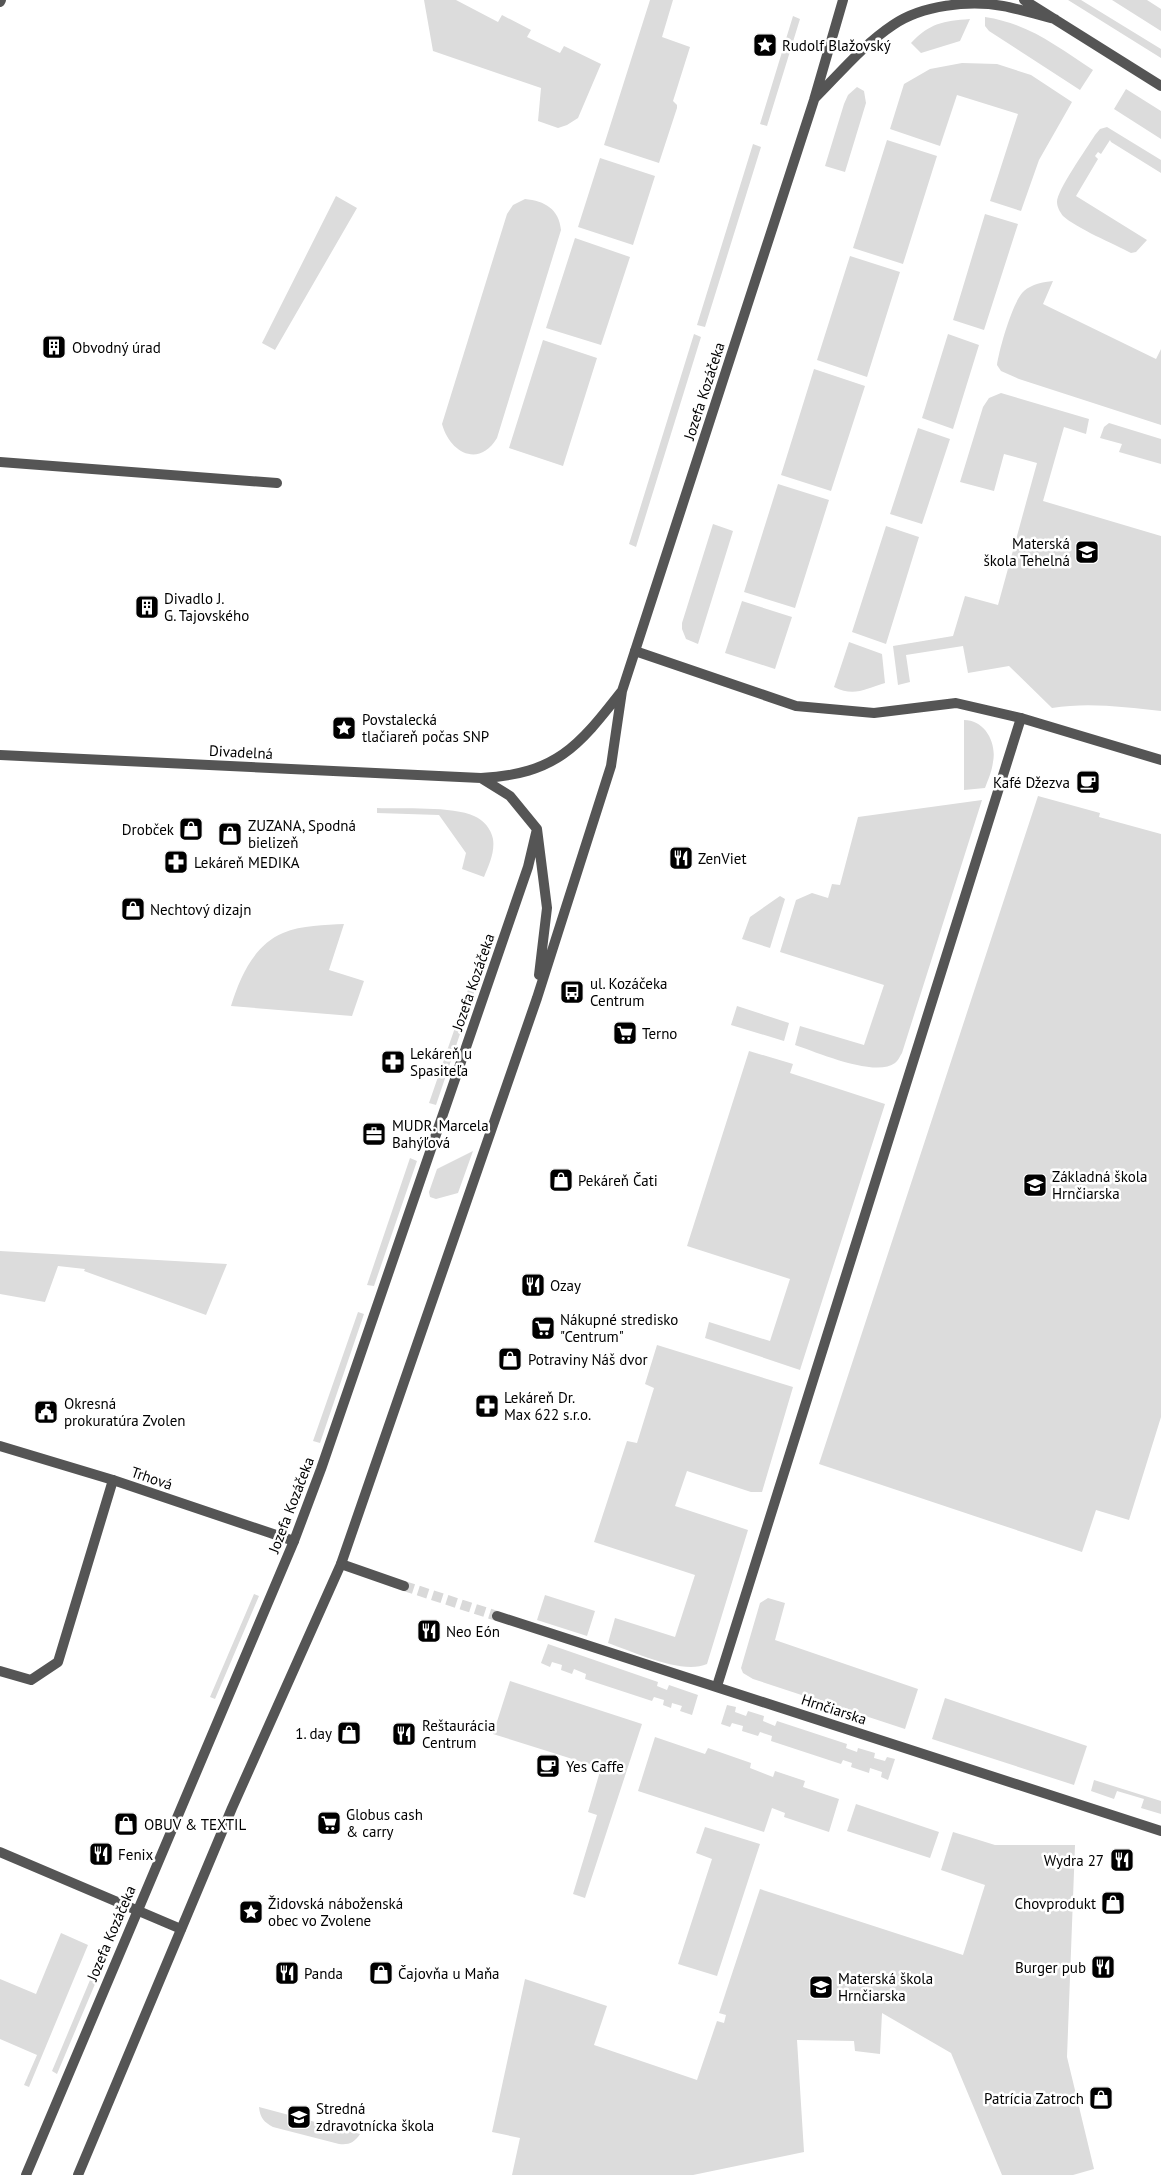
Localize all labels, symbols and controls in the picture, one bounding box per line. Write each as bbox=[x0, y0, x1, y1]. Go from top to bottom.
place icon: Rudolf Blažovský bbox=[752, 32, 778, 58]
place label: Rudolf Blažovský bbox=[782, 36, 891, 55]
building icon: Obvodný úrad bbox=[41, 334, 67, 360]
place label: Obvodný úrad bbox=[72, 338, 161, 357]
street label: Jozefa Kozáčeka bbox=[679, 340, 729, 443]
place label: Materská škola Tehelná bbox=[983, 534, 1070, 570]
school or university icon: Materská škola Tehelná bbox=[1074, 539, 1100, 565]
place label: Divadlo J. G. Tajovského bbox=[164, 589, 249, 625]
building icon: Divadlo J. G. Tajovského bbox=[134, 594, 160, 620]
place label: Povstalecká tlačiareň počas SNP bbox=[362, 710, 489, 746]
place icon: Povstalecká tlačiareň počas SNP bbox=[331, 715, 357, 741]
street label: Divadelná bbox=[208, 741, 274, 763]
cafe icon: Kafé Džezva bbox=[1075, 769, 1101, 795]
place label: Kafé Džezva bbox=[993, 773, 1070, 792]
shop icon: Drobček bbox=[178, 816, 204, 842]
place label: ZUZANA, Spodná bielizeň bbox=[248, 816, 356, 852]
place label: Drobček bbox=[122, 820, 175, 839]
shop icon: ZUZANA, Spodná bielizeň bbox=[217, 821, 243, 847]
restaurant icon: ZenViet bbox=[668, 845, 694, 871]
pharmacy icon: Lekáreň MEDIKA bbox=[163, 849, 189, 875]
place label: ZenViet bbox=[698, 849, 746, 868]
place label: Lekáreň MEDIKA bbox=[194, 853, 300, 872]
shop icon: Nechtový dizajn bbox=[120, 896, 146, 922]
place label: Nechtový dizajn bbox=[150, 900, 252, 919]
street label: Jozefa Kozáčeka bbox=[447, 931, 499, 1034]
place label: ul. Kozáčeka Centrum bbox=[590, 974, 668, 1010]
bus stop icon: ul. Kozáčeka Centrum bbox=[559, 979, 585, 1005]
supermarket icon: Terno bbox=[612, 1020, 638, 1046]
place label: Terno bbox=[642, 1024, 677, 1043]
place label: Lekáreň u Spasiteľa bbox=[410, 1044, 472, 1080]
pharmacy icon: Lekáreň u Spasiteľa bbox=[380, 1049, 406, 1075]
place label: MUDR. Marcela Bahýľová bbox=[392, 1116, 489, 1152]
office icon: MUDR. Marcela Bahýľová bbox=[361, 1121, 387, 1147]
shop icon: Pekáreň Čati bbox=[548, 1167, 574, 1193]
place label: Základná škola Hrnčiarska bbox=[1052, 1167, 1148, 1203]
place label: Pekáreň Čati bbox=[578, 1171, 658, 1190]
school or university icon: Základná škola Hrnčiarska bbox=[1022, 1172, 1048, 1198]
restaurant icon: Ozay bbox=[520, 1272, 546, 1298]
place label: Ozay bbox=[550, 1276, 581, 1295]
place label: Nákupné stredisko "Centrum" bbox=[560, 1310, 678, 1346]
supermarket icon: Nákupné stredisko "Centrum" bbox=[530, 1315, 556, 1341]
shop icon: Potraviny Náš dvor bbox=[497, 1346, 523, 1372]
place label: Potraviny Náš dvor bbox=[528, 1350, 648, 1369]
place label: Lekáreň Dr. Max 622 s.r.o. bbox=[504, 1388, 591, 1424]
pharmacy icon: Lekáreň Dr. Max 622 s.r.o. bbox=[474, 1393, 500, 1419]
place label: Okresná prokuratúra Zvolen bbox=[64, 1394, 185, 1430]
public building icon: Okresná prokuratúra Zvolen bbox=[33, 1399, 59, 1425]
street label: Jozefa Kozáčeka bbox=[264, 1454, 318, 1557]
street label: Trhová bbox=[129, 1462, 175, 1494]
restaurant icon: Neo Eón bbox=[416, 1618, 442, 1644]
place label: Neo Eón bbox=[446, 1622, 500, 1641]
street label: Hrnčiarska bbox=[799, 1690, 869, 1728]
place label: Reštaurácia Centrum bbox=[422, 1716, 496, 1752]
shop icon: 1. day bbox=[336, 1720, 362, 1746]
restaurant icon: Reštaurácia Centrum bbox=[391, 1721, 417, 1747]
place label: 1. day bbox=[295, 1724, 332, 1743]
cafe icon: Yes Caffe bbox=[535, 1753, 561, 1779]
place label: Yes Caffe bbox=[566, 1757, 624, 1776]
place label: Globus cash & carry bbox=[346, 1805, 423, 1841]
supermarket icon: Globus cash & carry bbox=[316, 1810, 342, 1836]
shop icon: OBUV & TEXTIL bbox=[113, 1811, 139, 1837]
place label: OBUV & TEXTIL bbox=[144, 1815, 246, 1834]
restaurant icon: Fenix bbox=[88, 1841, 114, 1867]
place label: Fenix bbox=[118, 1845, 154, 1864]
restaurant icon: Wydra 27 bbox=[1109, 1847, 1135, 1873]
place label: Wydra 27 bbox=[1044, 1851, 1104, 1870]
street label: Jozefa Kozáčeka bbox=[82, 1883, 140, 1984]
shop icon: Chovprodukt bbox=[1100, 1890, 1126, 1916]
place label: Židovská náboženská obec vo Zvolene bbox=[268, 1894, 403, 1930]
place label: Chovprodukt bbox=[1014, 1894, 1096, 1913]
place icon: Židovská náboženská obec vo Zvolene bbox=[238, 1899, 264, 1925]
restaurant icon: Burger pub bbox=[1090, 1954, 1116, 1980]
place label: Burger pub bbox=[1015, 1958, 1086, 1977]
restaurant icon: Panda bbox=[274, 1960, 300, 1986]
shop icon: Čajovňa u Maňa bbox=[368, 1960, 394, 1986]
place label: Panda bbox=[304, 1964, 343, 1983]
place label: Čajovňa u Maňa bbox=[398, 1964, 500, 1983]
place label: Materská škola Hrnčiarska bbox=[838, 1969, 933, 2005]
school or university icon: Materská škola Hrnčiarska bbox=[808, 1974, 834, 2000]
shop icon: Patrícia Zatroch bbox=[1088, 2085, 1114, 2111]
place label: Patrícia Zatroch bbox=[984, 2089, 1084, 2108]
place label: Stredná zdravotnícka škola bbox=[316, 2099, 434, 2135]
school or university icon: Stredná zdravotnícka škola bbox=[286, 2104, 312, 2130]

